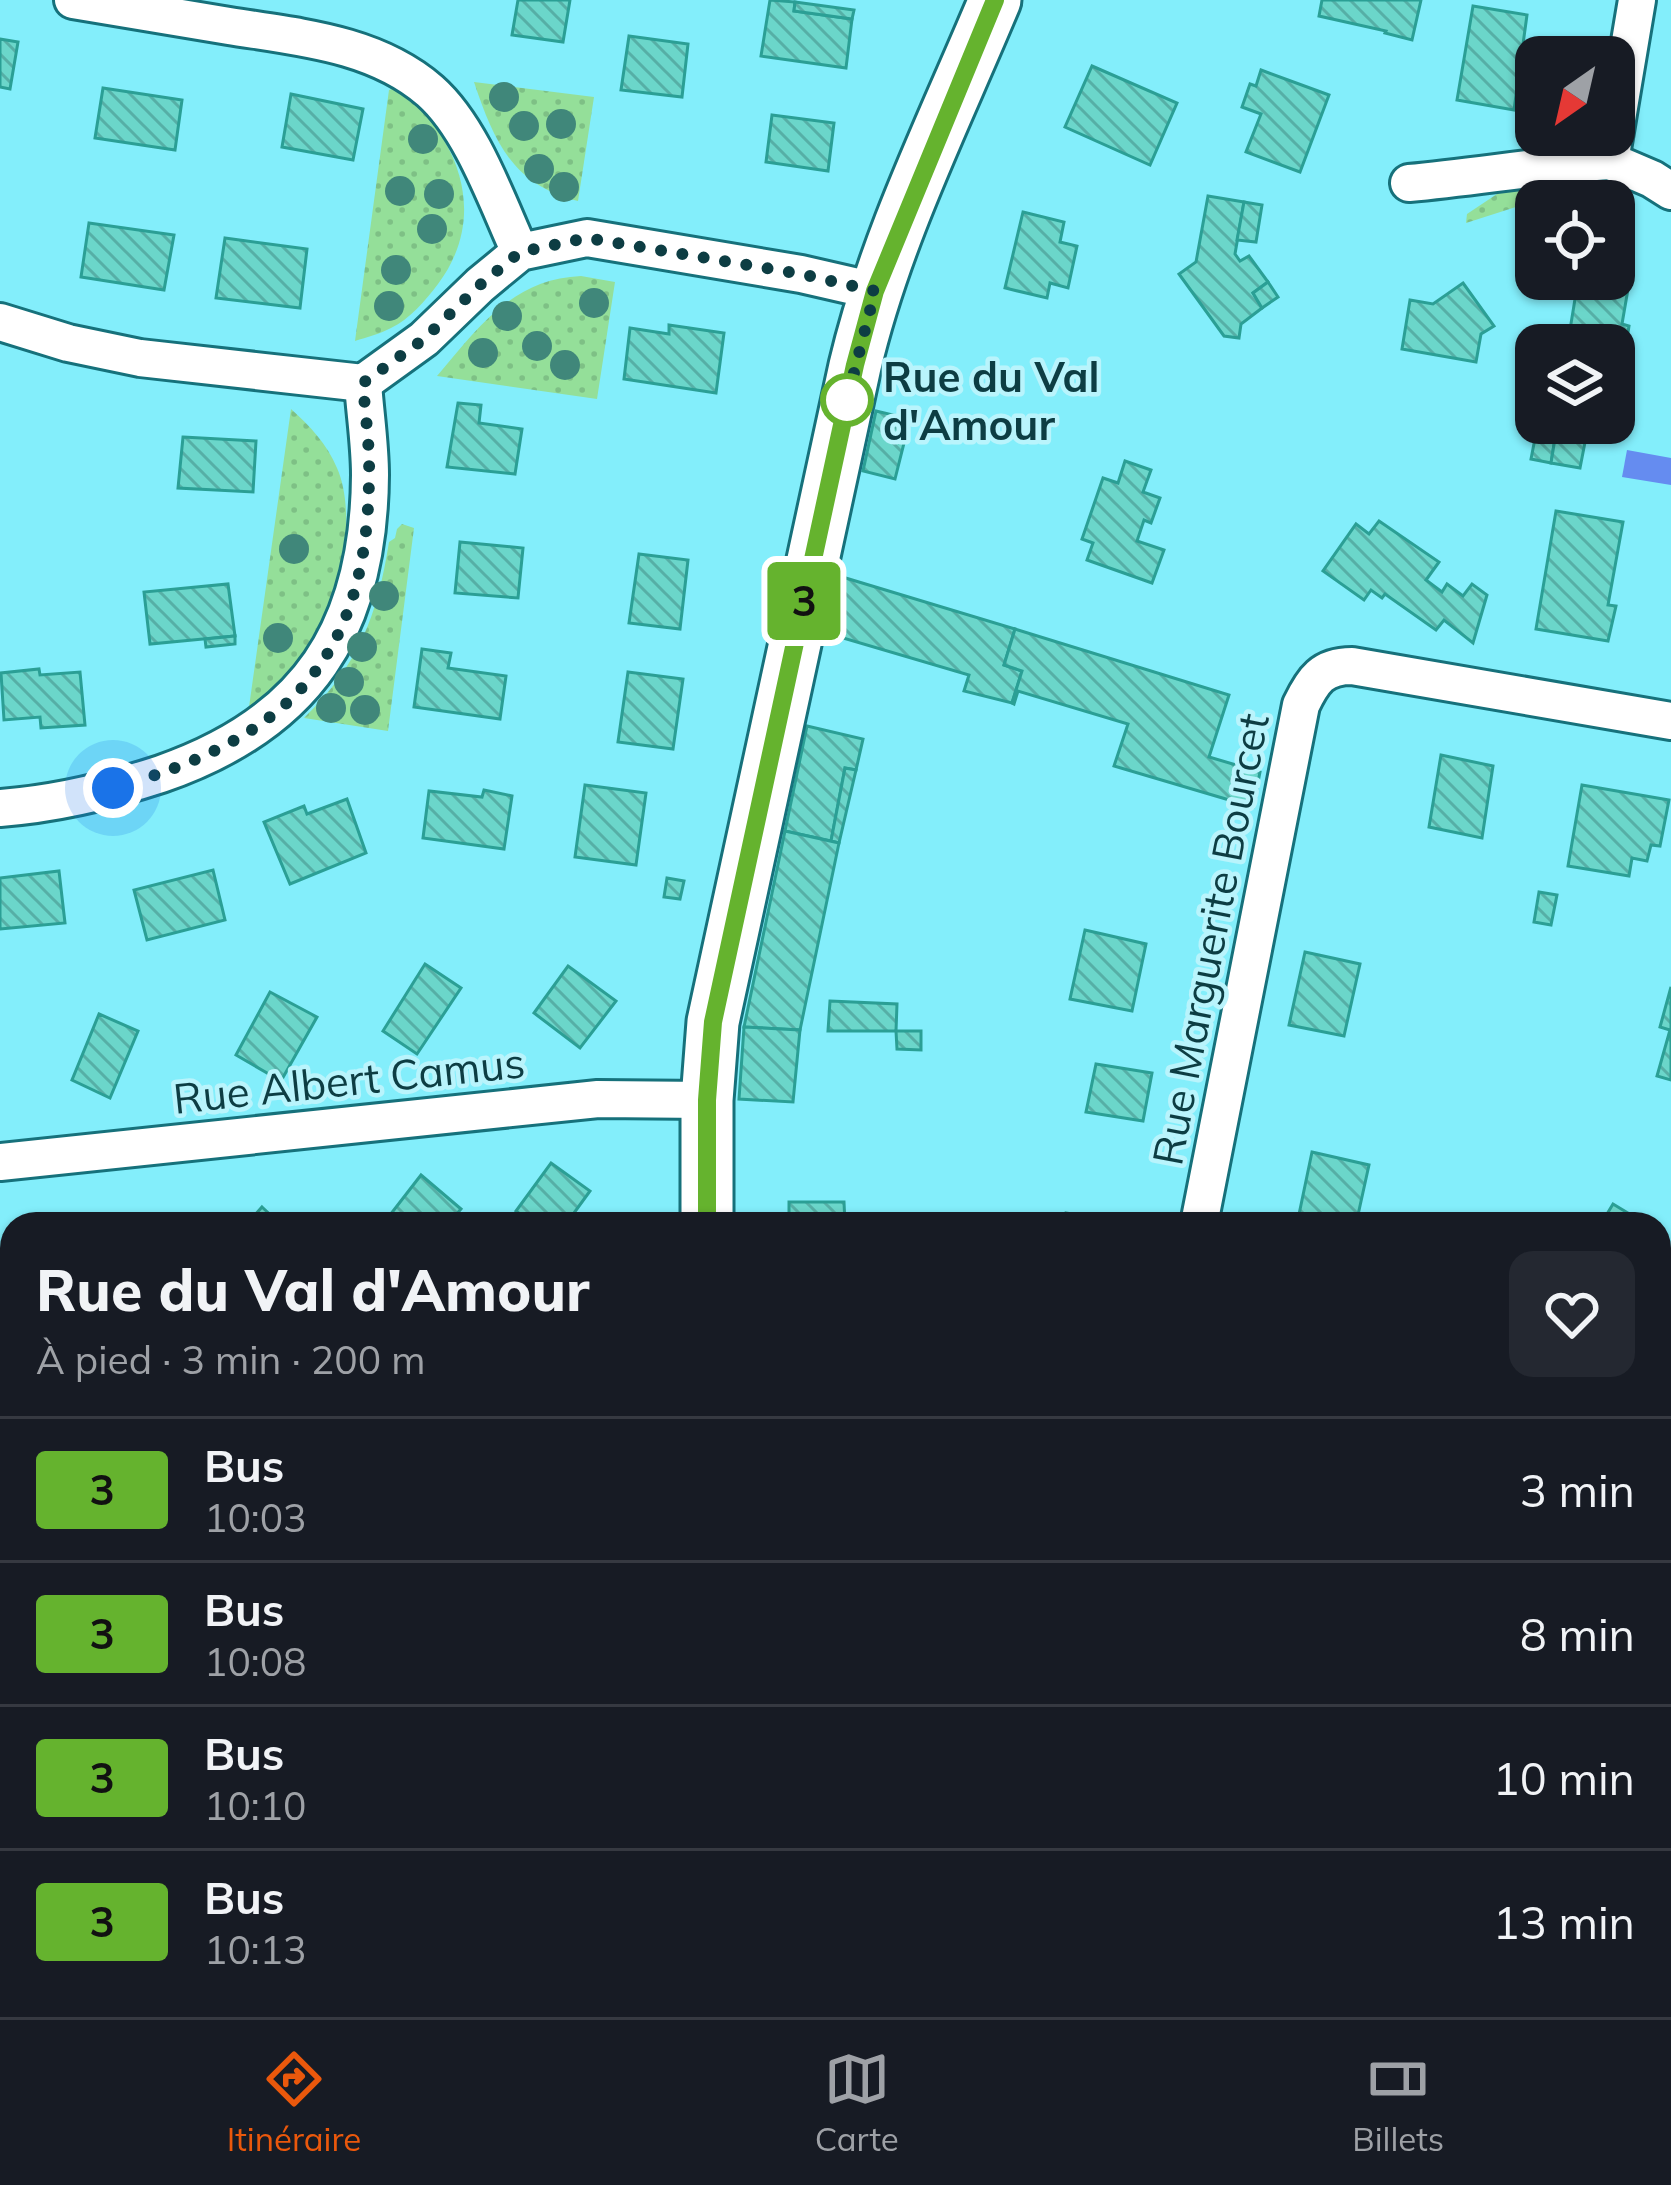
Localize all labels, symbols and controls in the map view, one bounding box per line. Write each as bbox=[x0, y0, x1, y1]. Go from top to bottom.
north arrow bbox=[1515, 36, 1635, 156]
map controls bbox=[1515, 36, 1635, 444]
button: locate bbox=[1515, 180, 1635, 300]
button: layers bbox=[1515, 324, 1635, 444]
place label: Rue du Val d'Amour bbox=[883, 350, 1099, 451]
marker: Rue du Val d'Amour bbox=[822, 375, 872, 425]
line badge: 3 bbox=[765, 562, 843, 640]
text: 3 bbox=[791, 574, 817, 627]
street label: Rue Marguerite Bourcet bbox=[1140, 709, 1280, 1169]
your location bbox=[83, 758, 143, 818]
street label: Rue Albert Camus bbox=[171, 1035, 527, 1125]
button: heart bbox=[1509, 1251, 1635, 1377]
text: Rue du Val d'Amour bbox=[36, 1254, 589, 1325]
text: À pied · 3 min · 200 m bbox=[36, 1335, 425, 1384]
text: Bus bbox=[204, 1437, 284, 1493]
text: 3 min bbox=[1520, 1462, 1635, 1518]
text: 3 bbox=[89, 1463, 115, 1516]
text: 10:03 bbox=[204, 1493, 307, 1542]
text: Bus bbox=[204, 1581, 284, 1637]
text: 8 min bbox=[1520, 1606, 1635, 1662]
text: 3 bbox=[89, 1607, 115, 1660]
text: 10:08 bbox=[204, 1637, 307, 1686]
text: Bus bbox=[204, 1725, 284, 1781]
text: 10 min bbox=[1493, 1750, 1635, 1806]
text: 3 bbox=[89, 1751, 115, 1804]
text: 10:10 bbox=[204, 1781, 307, 1830]
text: Bus bbox=[204, 1869, 284, 1925]
text: 13 min bbox=[1493, 1894, 1635, 1950]
text: 3 bbox=[89, 1895, 115, 1948]
text: 10:13 bbox=[204, 1925, 307, 1974]
tab: Itinéraire bbox=[227, 2046, 361, 2159]
tab: Carte bbox=[815, 2046, 899, 2159]
tab: Billets bbox=[1352, 2046, 1444, 2159]

